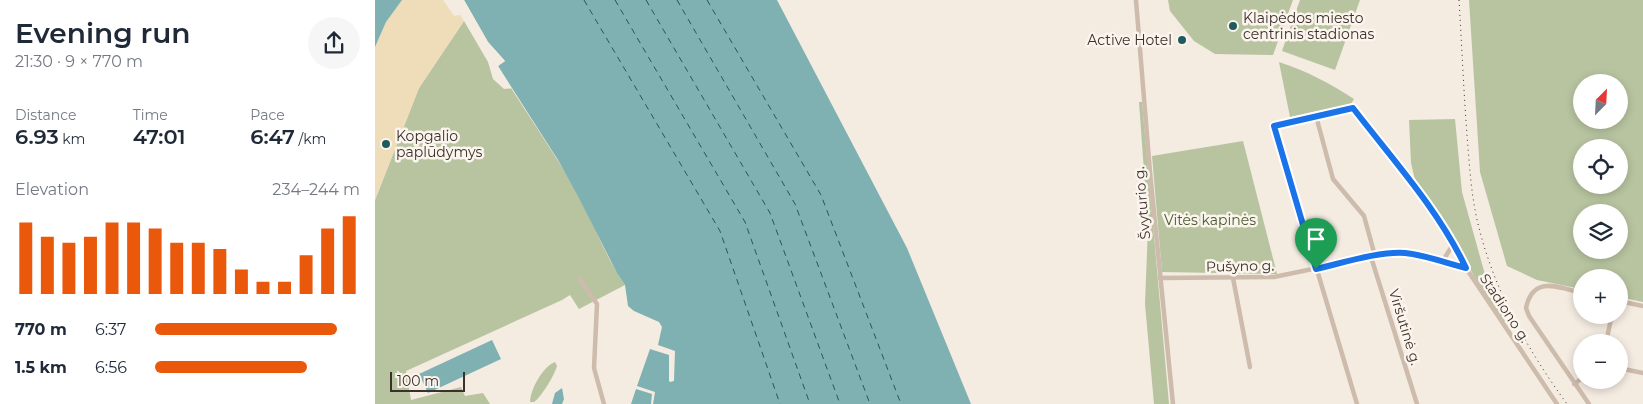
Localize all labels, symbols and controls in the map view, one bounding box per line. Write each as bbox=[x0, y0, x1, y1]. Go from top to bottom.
place label: Klaipėdos miesto centrinis stadionas bbox=[1243, 9, 1375, 43]
text: Evening run bbox=[15, 16, 190, 50]
button: share bbox=[308, 17, 360, 69]
marker: Klaipėdos miesto centrinis stadionas bbox=[1227, 20, 1239, 32]
place label: Active Hotel bbox=[1087, 31, 1172, 49]
marker: Active Hotel bbox=[1176, 34, 1188, 46]
text: 21:30 · 9 × 770 m bbox=[15, 52, 143, 71]
north arrow bbox=[1573, 74, 1627, 129]
map controls bbox=[1573, 74, 1628, 389]
text: Distance bbox=[15, 106, 77, 124]
text: Time bbox=[133, 106, 168, 124]
text: Pace bbox=[250, 106, 285, 124]
text: 6.93 bbox=[15, 124, 59, 149]
text: 47:01 bbox=[133, 124, 186, 149]
text: 6:47 bbox=[250, 124, 295, 149]
place label: Kopgalio paplūdymys bbox=[396, 127, 482, 161]
text: km bbox=[59, 130, 85, 148]
text: /km bbox=[295, 130, 326, 148]
marker: Kopgalio paplūdymys bbox=[380, 138, 392, 150]
button: locate bbox=[1573, 139, 1628, 194]
street label: Švyturio g. bbox=[1130, 166, 1154, 240]
text: Elevation bbox=[15, 180, 89, 199]
text: 234–244 m bbox=[272, 180, 360, 199]
button: layers bbox=[1573, 204, 1628, 259]
park label: Vitės kapinės bbox=[1164, 211, 1256, 229]
pin bbox=[1295, 218, 1337, 269]
icon: arrive bbox=[1302, 225, 1330, 253]
street label: Pušyno g. bbox=[1206, 256, 1274, 276]
button: + bbox=[1573, 269, 1628, 324]
street label: Stadiono g. bbox=[1476, 270, 1534, 346]
street label: Viršutinė g. bbox=[1385, 287, 1425, 367]
text: 770 m bbox=[15, 320, 67, 339]
text: 6:37 bbox=[95, 320, 126, 339]
button: − bbox=[1573, 334, 1628, 389]
text: 1.5 km bbox=[15, 358, 67, 377]
text: 6:56 bbox=[95, 358, 127, 377]
scale bar bbox=[390, 369, 465, 392]
text: 100 m bbox=[397, 372, 439, 390]

